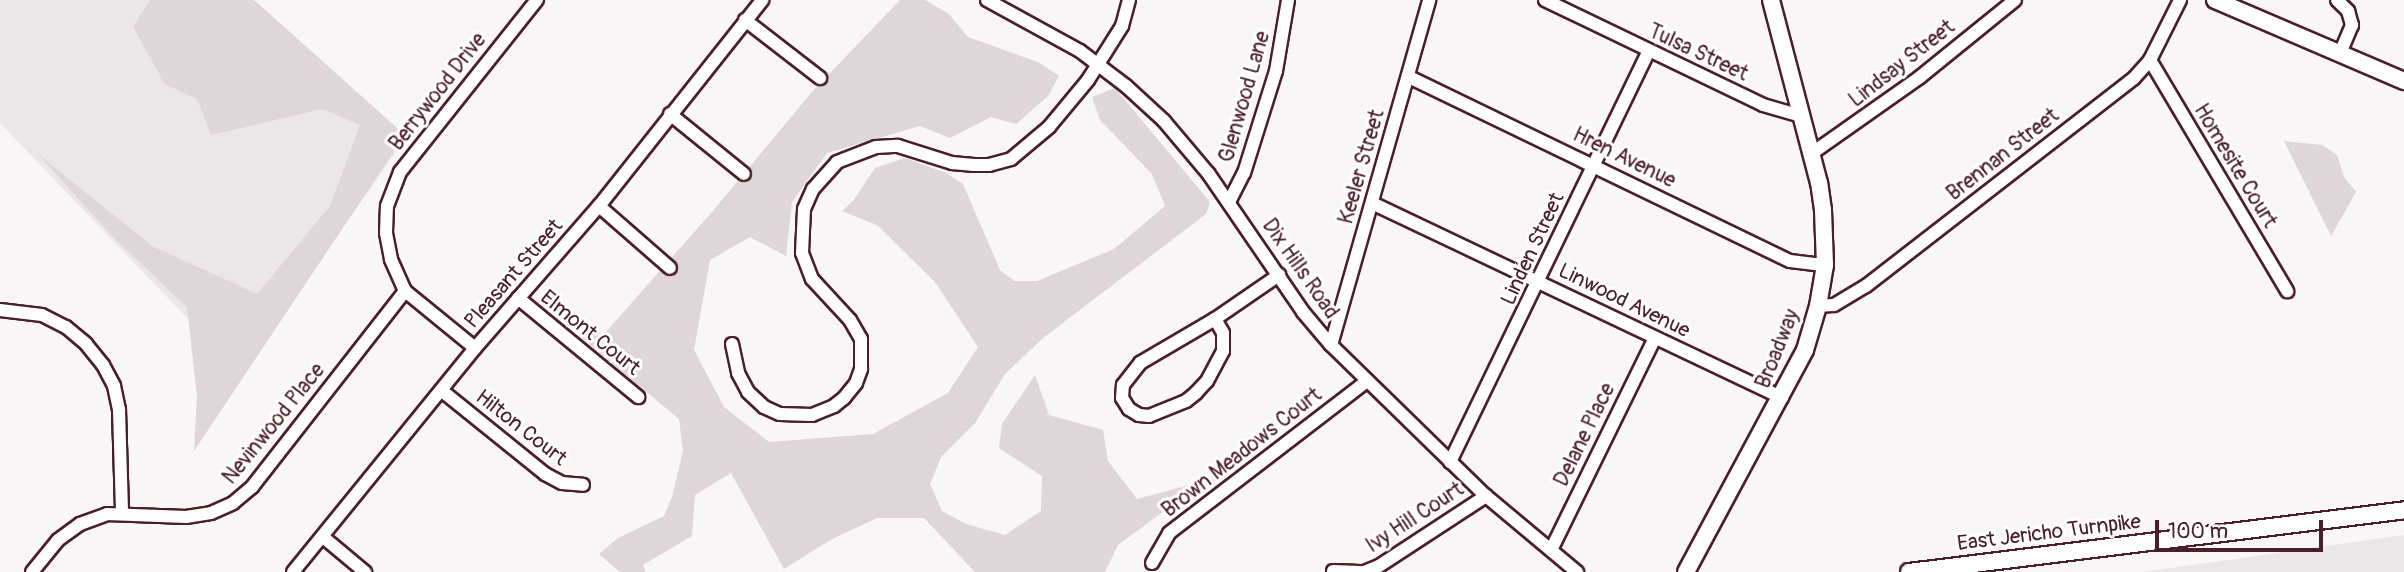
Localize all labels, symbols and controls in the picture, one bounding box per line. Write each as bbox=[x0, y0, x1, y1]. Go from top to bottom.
street label: Lindsay Street bbox=[1844, 15, 1960, 113]
street label: Tulsa Street bbox=[1644, 19, 1752, 87]
street label: Berrywood Drive bbox=[384, 28, 492, 156]
street label: Glenwood Lane bbox=[1214, 28, 1276, 166]
street label: Homesite Court bbox=[2188, 99, 2282, 233]
street label: Brennan Street bbox=[1942, 103, 2064, 207]
street label: Keeler Street bbox=[1334, 107, 1390, 227]
street label: Hren Avenue bbox=[1568, 122, 1680, 194]
street label: Linden Street bbox=[1496, 189, 1570, 309]
street label: Pleasant Street bbox=[460, 214, 568, 334]
street label: Dix Hills Road bbox=[1256, 214, 1344, 324]
street label: Linwood Avenue bbox=[1554, 258, 1694, 344]
street label: Elmont Court bbox=[535, 285, 645, 381]
street label: Broadway bbox=[1751, 306, 1805, 392]
street label: Nevinwood Place bbox=[218, 358, 330, 490]
street label: Delane Place bbox=[1549, 379, 1621, 491]
street label: Brown Meadows Court bbox=[1157, 383, 1327, 523]
street label: Hilton Court bbox=[470, 385, 572, 471]
street label: Ivy Hill Court bbox=[1361, 477, 1469, 559]
scale bar bbox=[2159, 505, 2327, 550]
street label: East Jericho Turnpike bbox=[1956, 509, 2142, 557]
text: 100 m bbox=[2168, 518, 2228, 545]

